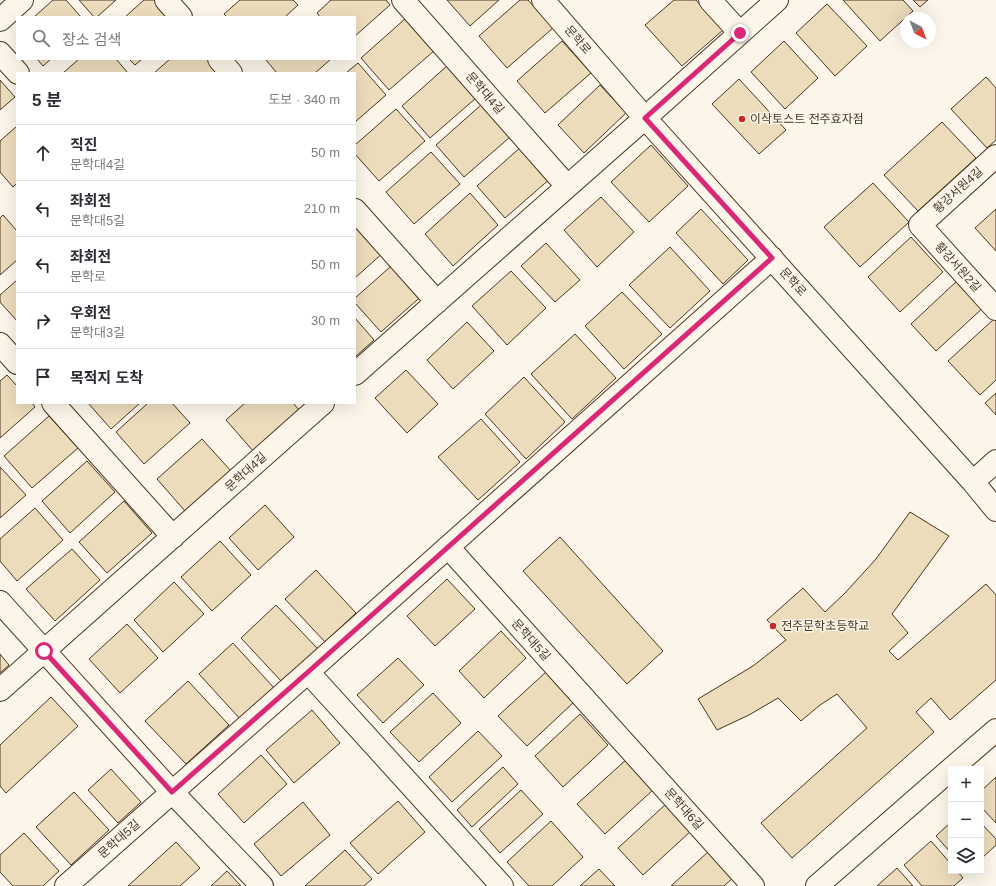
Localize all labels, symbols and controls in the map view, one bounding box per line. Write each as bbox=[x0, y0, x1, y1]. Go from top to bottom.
north arrow bbox=[900, 12, 936, 48]
search box bbox=[16, 16, 356, 60]
street label: 문학로 bbox=[562, 23, 594, 57]
route end bbox=[731, 24, 749, 42]
icon: search bbox=[30, 27, 52, 49]
text: 장소 검색 bbox=[62, 31, 121, 48]
street label: 문학대4길 bbox=[463, 69, 507, 117]
text: 5 분 bbox=[32, 91, 62, 110]
text: 도보 · 340 m bbox=[268, 92, 340, 107]
place label: 이삭토스트 전주효자점 bbox=[750, 112, 864, 126]
marker: 이삭토스트 전주효자점 bbox=[737, 114, 747, 124]
text: 직진 bbox=[70, 136, 98, 153]
icon: ahead bbox=[32, 142, 54, 164]
text: 50 m bbox=[311, 145, 340, 160]
text: 문학대4길 bbox=[70, 157, 125, 172]
street label: 황강서원4길 bbox=[930, 164, 986, 216]
text: 좌회전 bbox=[70, 192, 111, 209]
icon: left bbox=[32, 198, 54, 220]
text: 210 m bbox=[304, 201, 340, 216]
text: 문학대5길 bbox=[70, 213, 125, 228]
street label: 황강서원2길 bbox=[932, 239, 984, 295]
text: 좌회전 bbox=[70, 248, 111, 265]
icon: left bbox=[32, 254, 54, 276]
text: 50 m bbox=[311, 257, 340, 272]
street label: 문학로 bbox=[777, 265, 809, 299]
text: 문학로 bbox=[70, 269, 106, 284]
text: 우회전 bbox=[70, 304, 111, 321]
icon: right bbox=[32, 310, 54, 332]
text: 30 m bbox=[311, 313, 340, 328]
text: 문학대3길 bbox=[70, 325, 125, 340]
icon: arrive bbox=[32, 366, 54, 388]
text: 목적지 도착 bbox=[70, 369, 143, 386]
street label: 문학대4길 bbox=[222, 450, 270, 494]
street label: 문학대5길 bbox=[509, 616, 553, 664]
place label: 전주문학초등학교 bbox=[781, 619, 869, 633]
marker: 전주문학초등학교 bbox=[768, 621, 778, 631]
route start bbox=[35, 642, 53, 660]
map controls bbox=[948, 766, 984, 874]
button: + bbox=[948, 766, 984, 802]
street label: 문학대6길 bbox=[662, 785, 706, 833]
button: − bbox=[948, 802, 984, 838]
street label: 문학대5길 bbox=[95, 817, 143, 861]
button: layers bbox=[948, 838, 984, 874]

